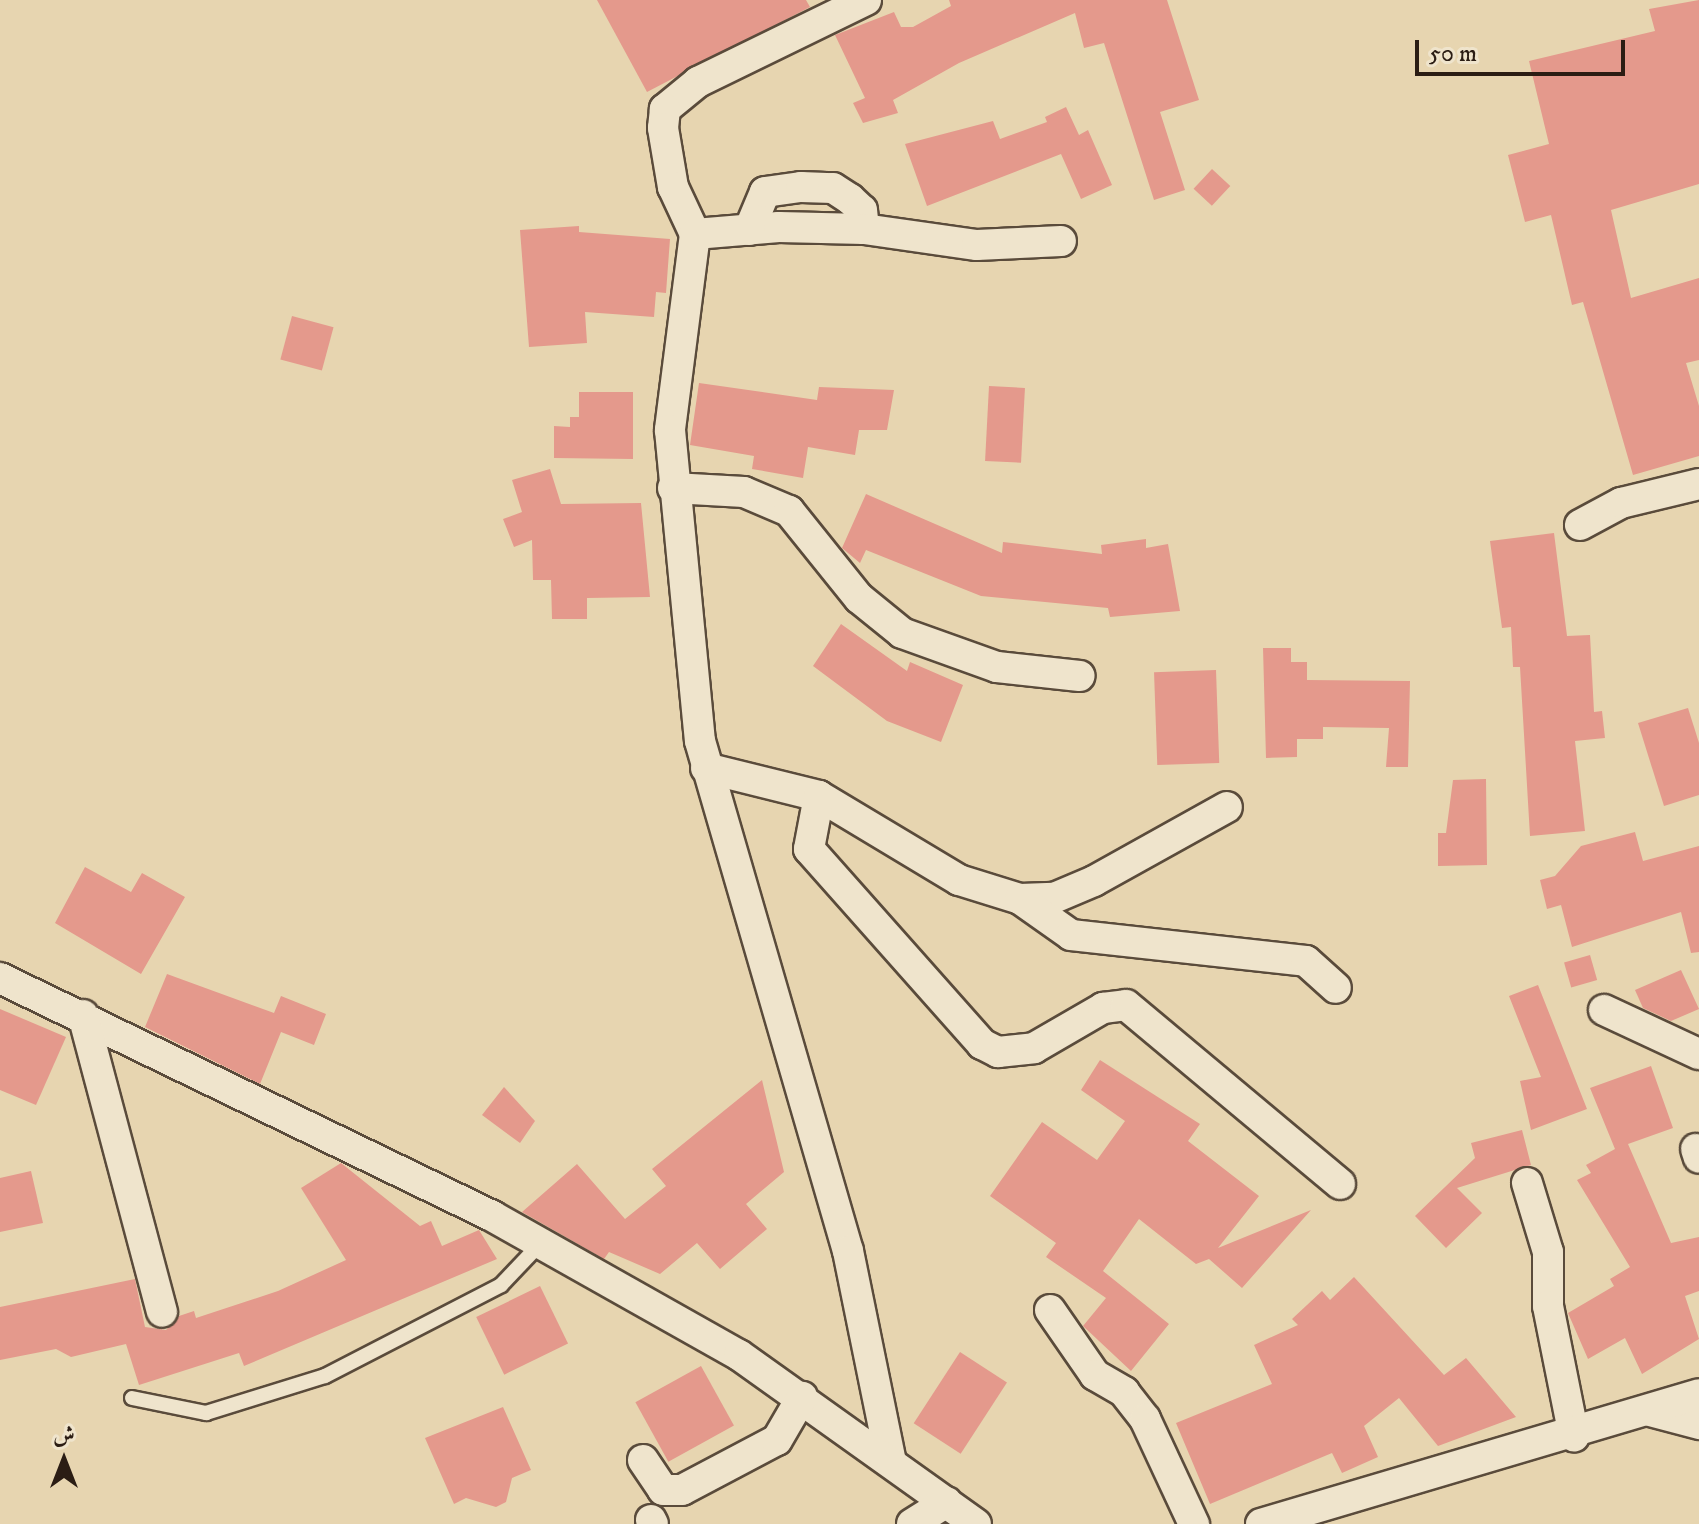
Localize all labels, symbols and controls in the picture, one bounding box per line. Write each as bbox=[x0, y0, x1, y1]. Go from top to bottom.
scale bar bbox=[1419, 24, 1629, 74]
text: 50 m bbox=[1429, 39, 1477, 69]
north arrow bbox=[24, 1420, 104, 1500]
text: ش bbox=[53, 1422, 75, 1449]

